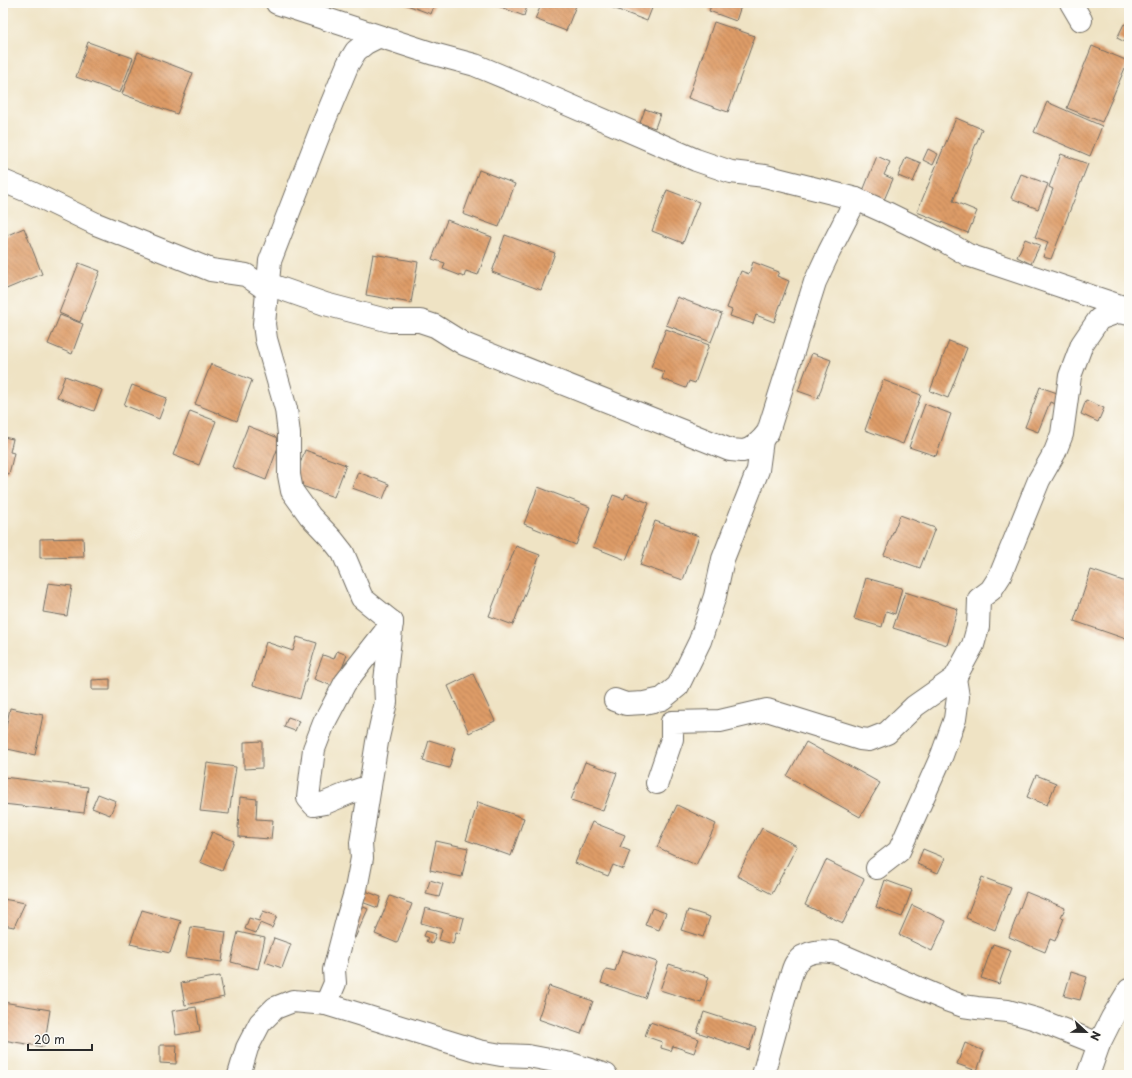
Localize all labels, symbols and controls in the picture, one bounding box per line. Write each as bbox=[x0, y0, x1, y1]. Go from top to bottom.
north arrow bbox=[1066, 1012, 1106, 1052]
scale bar bbox=[28, 1026, 92, 1052]
text: N bbox=[1086, 1029, 1105, 1043]
text: 20 m bbox=[34, 1030, 65, 1048]

